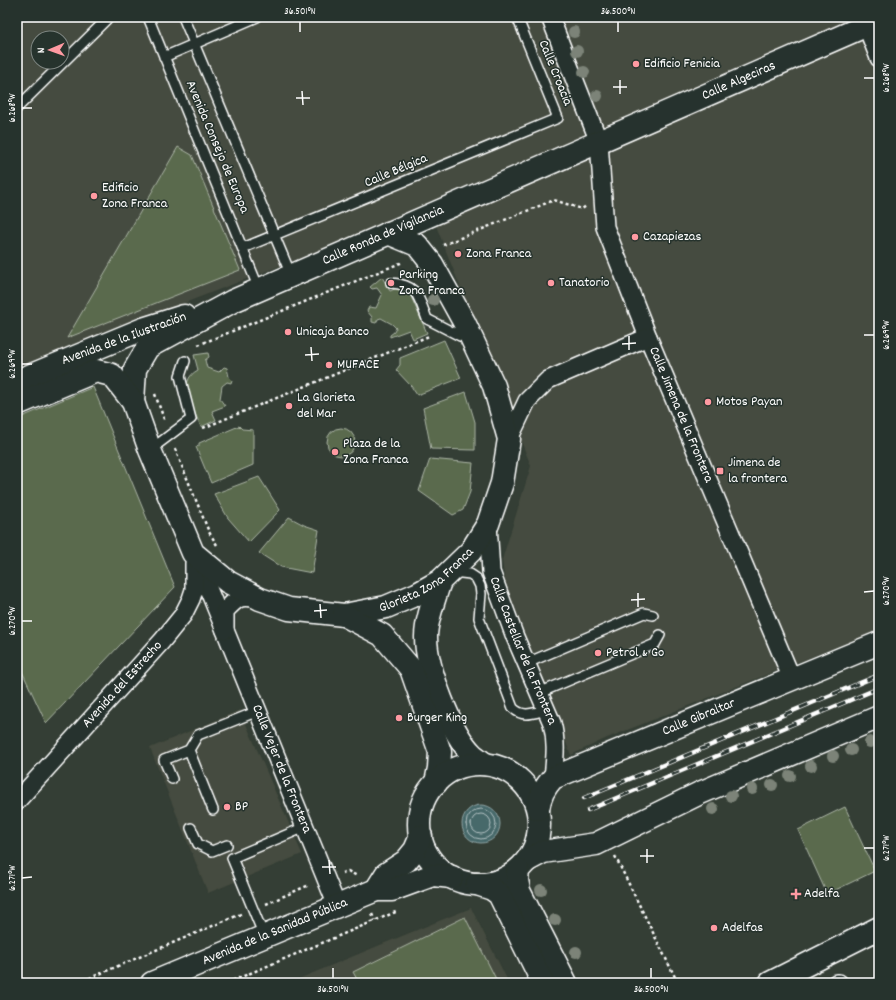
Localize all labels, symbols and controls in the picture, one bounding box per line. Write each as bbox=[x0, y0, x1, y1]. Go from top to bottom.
text: 36.501°N bbox=[284, 5, 316, 19]
text: 36.500°N bbox=[601, 5, 635, 19]
north arrow bbox=[30, 30, 70, 70]
street label: Calle Croacia bbox=[533, 37, 577, 109]
text: N bbox=[34, 47, 50, 53]
place label: Edificio Fenicia bbox=[644, 54, 720, 74]
street label: Calle Algeciras bbox=[699, 56, 779, 106]
marker: Edificio Fenicia bbox=[631, 59, 641, 69]
text: 6.268°W bbox=[880, 63, 894, 92]
street label: Avenida Consejo de Europa bbox=[180, 77, 254, 217]
text: 6.268°W bbox=[6, 93, 20, 122]
street label: Calle Bélgica bbox=[362, 149, 431, 193]
place label: Edificio Zona Franca bbox=[102, 178, 168, 214]
marker: Edificio Zona Franca bbox=[89, 191, 99, 201]
street label: Calle Ronda de Vigilancia bbox=[319, 200, 447, 271]
place label: Cazapiezas bbox=[643, 227, 701, 247]
marker: Cazapiezas bbox=[630, 232, 640, 242]
place label: Zona Franca bbox=[466, 244, 532, 264]
marker: Zona Franca bbox=[453, 249, 463, 259]
place label: Parking Zona Franca bbox=[399, 265, 465, 301]
place label: Tanatorio bbox=[559, 273, 610, 293]
marker: Parking Zona Franca bbox=[386, 278, 396, 288]
marker: Tanatorio bbox=[546, 278, 556, 288]
street label: Avenida de la Ilustración bbox=[59, 307, 189, 371]
text: 6.269°W bbox=[880, 320, 894, 350]
place label: Unicaja Banco bbox=[296, 322, 369, 342]
marker: Unicaja Banco bbox=[283, 327, 293, 337]
street label: Calle Jimena de la Frontera bbox=[643, 344, 718, 486]
text: 6.269°W bbox=[6, 349, 20, 379]
place label: MUFACE bbox=[337, 355, 380, 375]
marker: MUFACE bbox=[324, 360, 334, 370]
place label: La Glorieta del Mar bbox=[297, 388, 355, 424]
place label: Motos Payan bbox=[716, 392, 783, 412]
marker: Motos Payan bbox=[703, 397, 713, 407]
marker: La Glorieta del Mar bbox=[284, 401, 294, 411]
place label: Plaza de la Zona Franca bbox=[343, 434, 409, 470]
marker: Plaza de la Zona Franca bbox=[330, 447, 340, 457]
place label: Jimena de la frontera bbox=[728, 453, 787, 489]
marker: Jimena de la frontera bbox=[715, 466, 725, 476]
street label: Glorieta Zona Franca bbox=[377, 543, 479, 618]
street label: Calle Castellar de la Frontera bbox=[484, 574, 562, 728]
text: 6.270°W bbox=[880, 576, 894, 606]
text: 6.270°W bbox=[6, 606, 20, 636]
street label: Avenida del Estrecho bbox=[78, 637, 167, 733]
place label: Petrol & Go bbox=[606, 643, 664, 663]
marker: Petrol & Go bbox=[593, 648, 603, 658]
street label: Calle Gibraltar bbox=[659, 693, 739, 742]
street label: Calle Vejer de la Frontera bbox=[246, 702, 317, 837]
place label: Burger King bbox=[407, 708, 467, 728]
marker: Burger King bbox=[394, 713, 404, 723]
place label: BP bbox=[235, 797, 248, 817]
marker: BP bbox=[222, 802, 232, 812]
text: 6.271°W bbox=[880, 835, 894, 861]
text: 6.271°W bbox=[6, 865, 20, 891]
place label: Adelfa bbox=[804, 884, 840, 904]
marker: Adelfa bbox=[791, 889, 801, 899]
street label: Avenida de la Sanidad Pública bbox=[199, 893, 351, 971]
place label: Adelfas bbox=[722, 918, 763, 938]
marker: Adelfas bbox=[709, 923, 719, 933]
text: 36.501°N bbox=[317, 983, 349, 997]
text: 36.500°N bbox=[634, 983, 668, 997]

